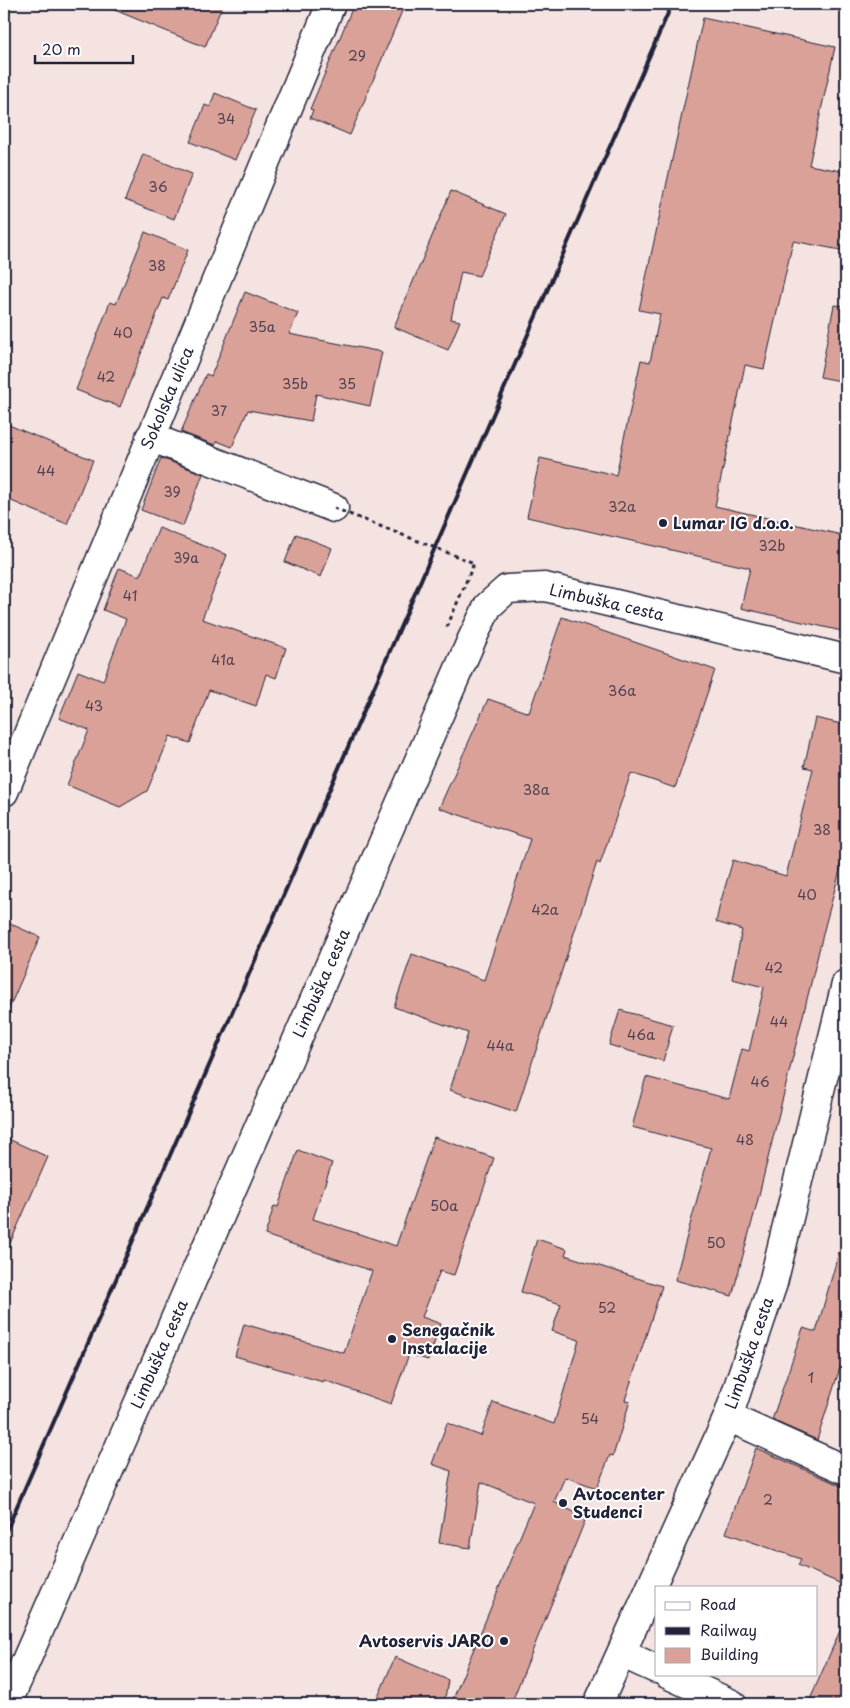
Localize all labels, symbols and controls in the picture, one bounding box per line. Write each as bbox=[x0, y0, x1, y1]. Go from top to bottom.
scale bar bbox=[35, 32, 132, 64]
text: 20 m bbox=[42, 37, 81, 60]
house number: 29 bbox=[348, 45, 366, 66]
house number: 34 bbox=[217, 108, 235, 129]
house number: 36 bbox=[148, 176, 168, 197]
house number: 38 bbox=[148, 255, 166, 276]
house number: 35a bbox=[249, 316, 276, 337]
house number: 40 bbox=[113, 322, 133, 343]
street label: Sokolska ulica bbox=[134, 343, 199, 453]
house number: 42 bbox=[97, 366, 115, 387]
house number: 35b bbox=[282, 373, 308, 394]
house number: 35 bbox=[338, 373, 356, 394]
house number: 37 bbox=[211, 400, 228, 421]
house number: 44 bbox=[37, 460, 55, 481]
house number: 39 bbox=[163, 481, 181, 502]
house number: 32a bbox=[608, 496, 636, 517]
place label: Lumar IG d.o.o. bbox=[673, 510, 794, 534]
marker: Lumar IG d.o.o. bbox=[657, 517, 669, 529]
house number: 32b bbox=[759, 535, 785, 556]
house number: 39a bbox=[173, 547, 199, 568]
street label: Limbuška cesta bbox=[547, 576, 667, 626]
house number: 41 bbox=[123, 585, 137, 606]
house number: 41a bbox=[211, 649, 235, 670]
house number: 36a bbox=[608, 680, 636, 701]
house number: 43 bbox=[85, 695, 103, 716]
house number: 38a bbox=[523, 779, 550, 800]
house number: 38 bbox=[813, 819, 831, 840]
house number: 40 bbox=[797, 884, 817, 905]
house number: 42a bbox=[531, 899, 559, 920]
street label: Limbuška cesta bbox=[285, 924, 355, 1041]
house number: 42 bbox=[765, 957, 783, 978]
house number: 44 bbox=[770, 1011, 788, 1032]
house number: 46a bbox=[627, 1024, 655, 1045]
house number: 44a bbox=[486, 1035, 514, 1056]
house number: 46 bbox=[750, 1071, 770, 1092]
house number: 48 bbox=[736, 1129, 754, 1150]
house number: 50a bbox=[430, 1195, 458, 1216]
house number: 50 bbox=[706, 1232, 726, 1253]
street label: Limbuška cesta bbox=[718, 1293, 778, 1412]
street label: Limbuška cesta bbox=[123, 1295, 193, 1412]
house number: 52 bbox=[598, 1297, 616, 1318]
place label: Senegačnik Instalacije bbox=[402, 1317, 495, 1359]
marker: Senegačnik Instalacije bbox=[386, 1333, 398, 1345]
house number: 1 bbox=[808, 1367, 814, 1388]
house number: 54 bbox=[581, 1408, 599, 1429]
place label: Avtocenter Studenci bbox=[573, 1481, 665, 1523]
house number: 2 bbox=[763, 1489, 773, 1510]
marker: Avtocenter Studenci bbox=[557, 1497, 569, 1509]
legend bbox=[655, 1586, 818, 1676]
text: Road bbox=[700, 1592, 736, 1615]
text: Railway bbox=[700, 1618, 757, 1641]
place label: Avtoservis JARO bbox=[359, 1628, 494, 1652]
marker: Avtoservis JARO bbox=[498, 1635, 510, 1647]
text: Building bbox=[700, 1642, 759, 1665]

